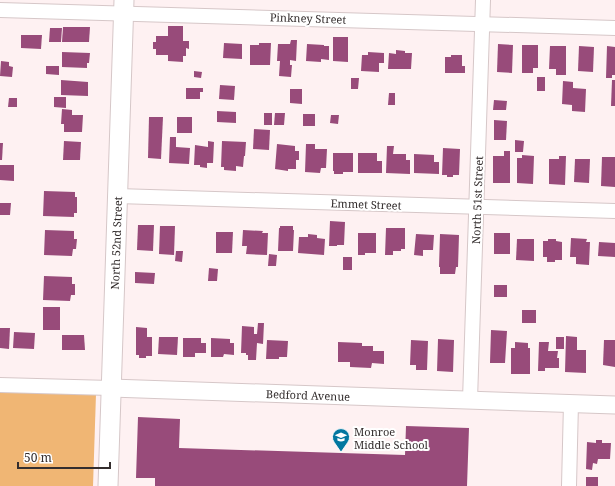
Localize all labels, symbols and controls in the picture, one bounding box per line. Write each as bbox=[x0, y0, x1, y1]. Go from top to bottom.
street label: Pinkney Street bbox=[270, 9, 347, 27]
street label: North 51st Street bbox=[468, 155, 486, 244]
street label: Emmet Street bbox=[330, 195, 402, 213]
street label: North 52nd Street bbox=[107, 196, 125, 290]
street label: Bedford Avenue bbox=[266, 386, 351, 404]
place label: Monroe Middle School bbox=[354, 424, 429, 452]
school or university icon: Monroe Middle School bbox=[331, 427, 351, 452]
scale bar bbox=[18, 444, 110, 470]
text: 50 m bbox=[24, 449, 52, 466]

